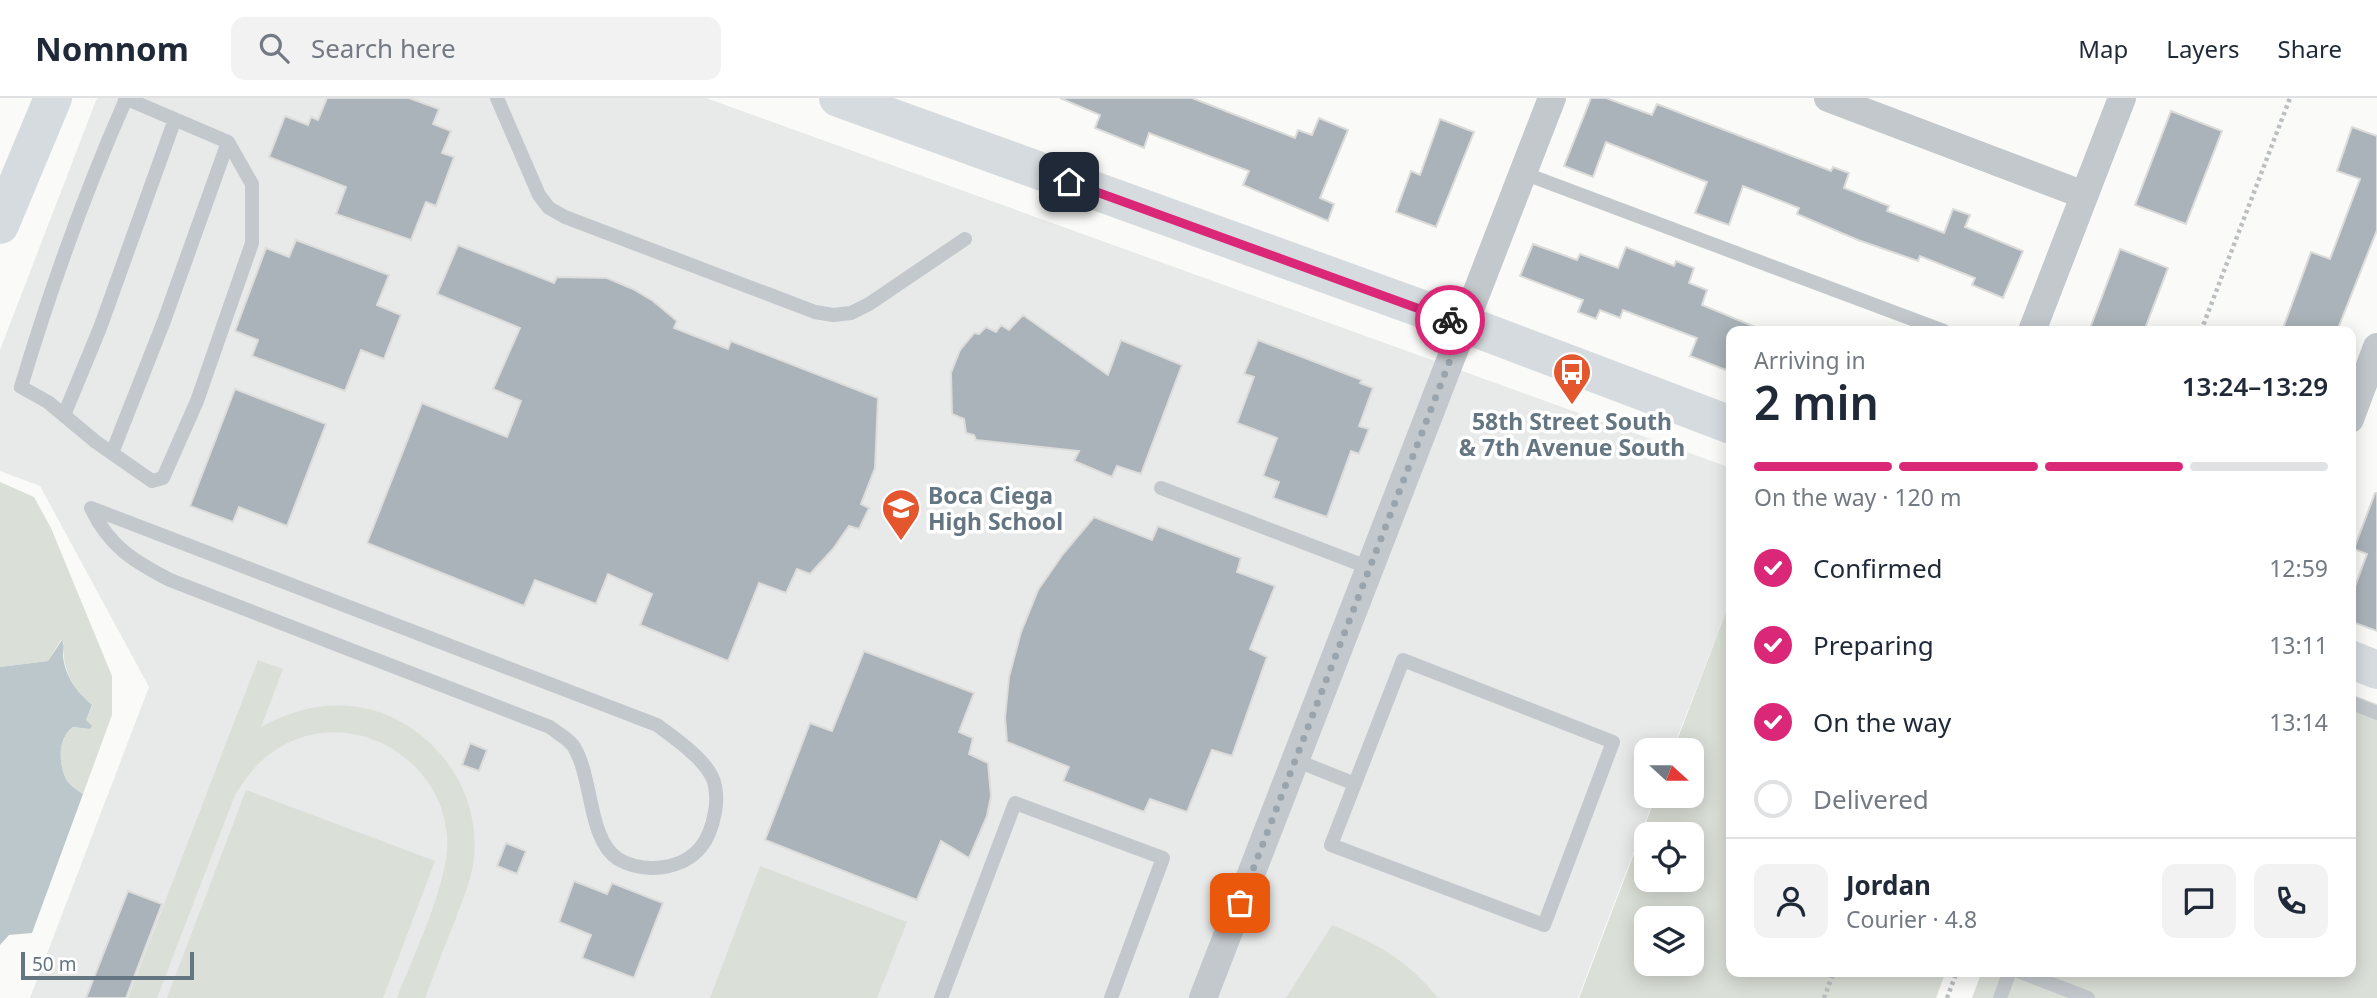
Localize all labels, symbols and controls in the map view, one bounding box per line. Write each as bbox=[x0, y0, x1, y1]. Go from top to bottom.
search box bbox=[231, 17, 721, 80]
text: Nomnom bbox=[35, 26, 189, 71]
icon: search bbox=[255, 29, 293, 67]
text: Search here bbox=[311, 30, 456, 66]
text: Map bbox=[2078, 32, 2128, 65]
text: Layers bbox=[2166, 32, 2240, 65]
text: Share bbox=[2278, 32, 2342, 65]
pin bbox=[1039, 152, 1099, 212]
icon: home bbox=[1050, 163, 1088, 201]
courier bbox=[1415, 285, 1485, 355]
icon: bike bbox=[1431, 301, 1469, 339]
text: Arriving in bbox=[1754, 344, 1866, 376]
bus stop icon: 58th Street South & 7th Avenue South bbox=[1551, 351, 1593, 406]
text: 13:24–13:29 bbox=[2182, 368, 2328, 404]
text: 2 min bbox=[1754, 371, 1879, 433]
place label: 58th Street South & 7th Avenue South bbox=[1459, 405, 1685, 463]
place label: Boca Ciega High School bbox=[928, 479, 1063, 537]
text: On the way · 120 m bbox=[1754, 481, 1961, 513]
school or university icon: Boca Ciega High School bbox=[880, 487, 922, 542]
icon: check bbox=[1754, 549, 1792, 587]
text: Confirmed bbox=[1813, 550, 1943, 586]
text: 12:59 bbox=[2269, 552, 2328, 584]
icon: check bbox=[1754, 626, 1792, 664]
text: Preparing bbox=[1813, 627, 1934, 663]
text: 13:11 bbox=[2269, 629, 2328, 661]
icon: check bbox=[1754, 703, 1792, 741]
text: On the way bbox=[1813, 704, 1951, 740]
text: 13:14 bbox=[2269, 706, 2328, 738]
north arrow bbox=[1634, 738, 1704, 808]
map controls bbox=[1634, 738, 1704, 976]
text: Delivered bbox=[1813, 781, 1929, 817]
button: locate bbox=[1634, 822, 1704, 892]
button: person bbox=[1754, 864, 1828, 938]
button: chat bbox=[2162, 864, 2236, 938]
button: phone bbox=[2254, 864, 2328, 938]
text: Jordan bbox=[1846, 867, 1931, 903]
pin bbox=[1210, 873, 1270, 933]
icon: bag bbox=[1221, 884, 1259, 922]
text: Courier · 4.8 bbox=[1846, 903, 1977, 935]
button: layers bbox=[1634, 906, 1704, 976]
scale bar bbox=[21, 949, 194, 981]
text: 50 m bbox=[32, 951, 76, 977]

